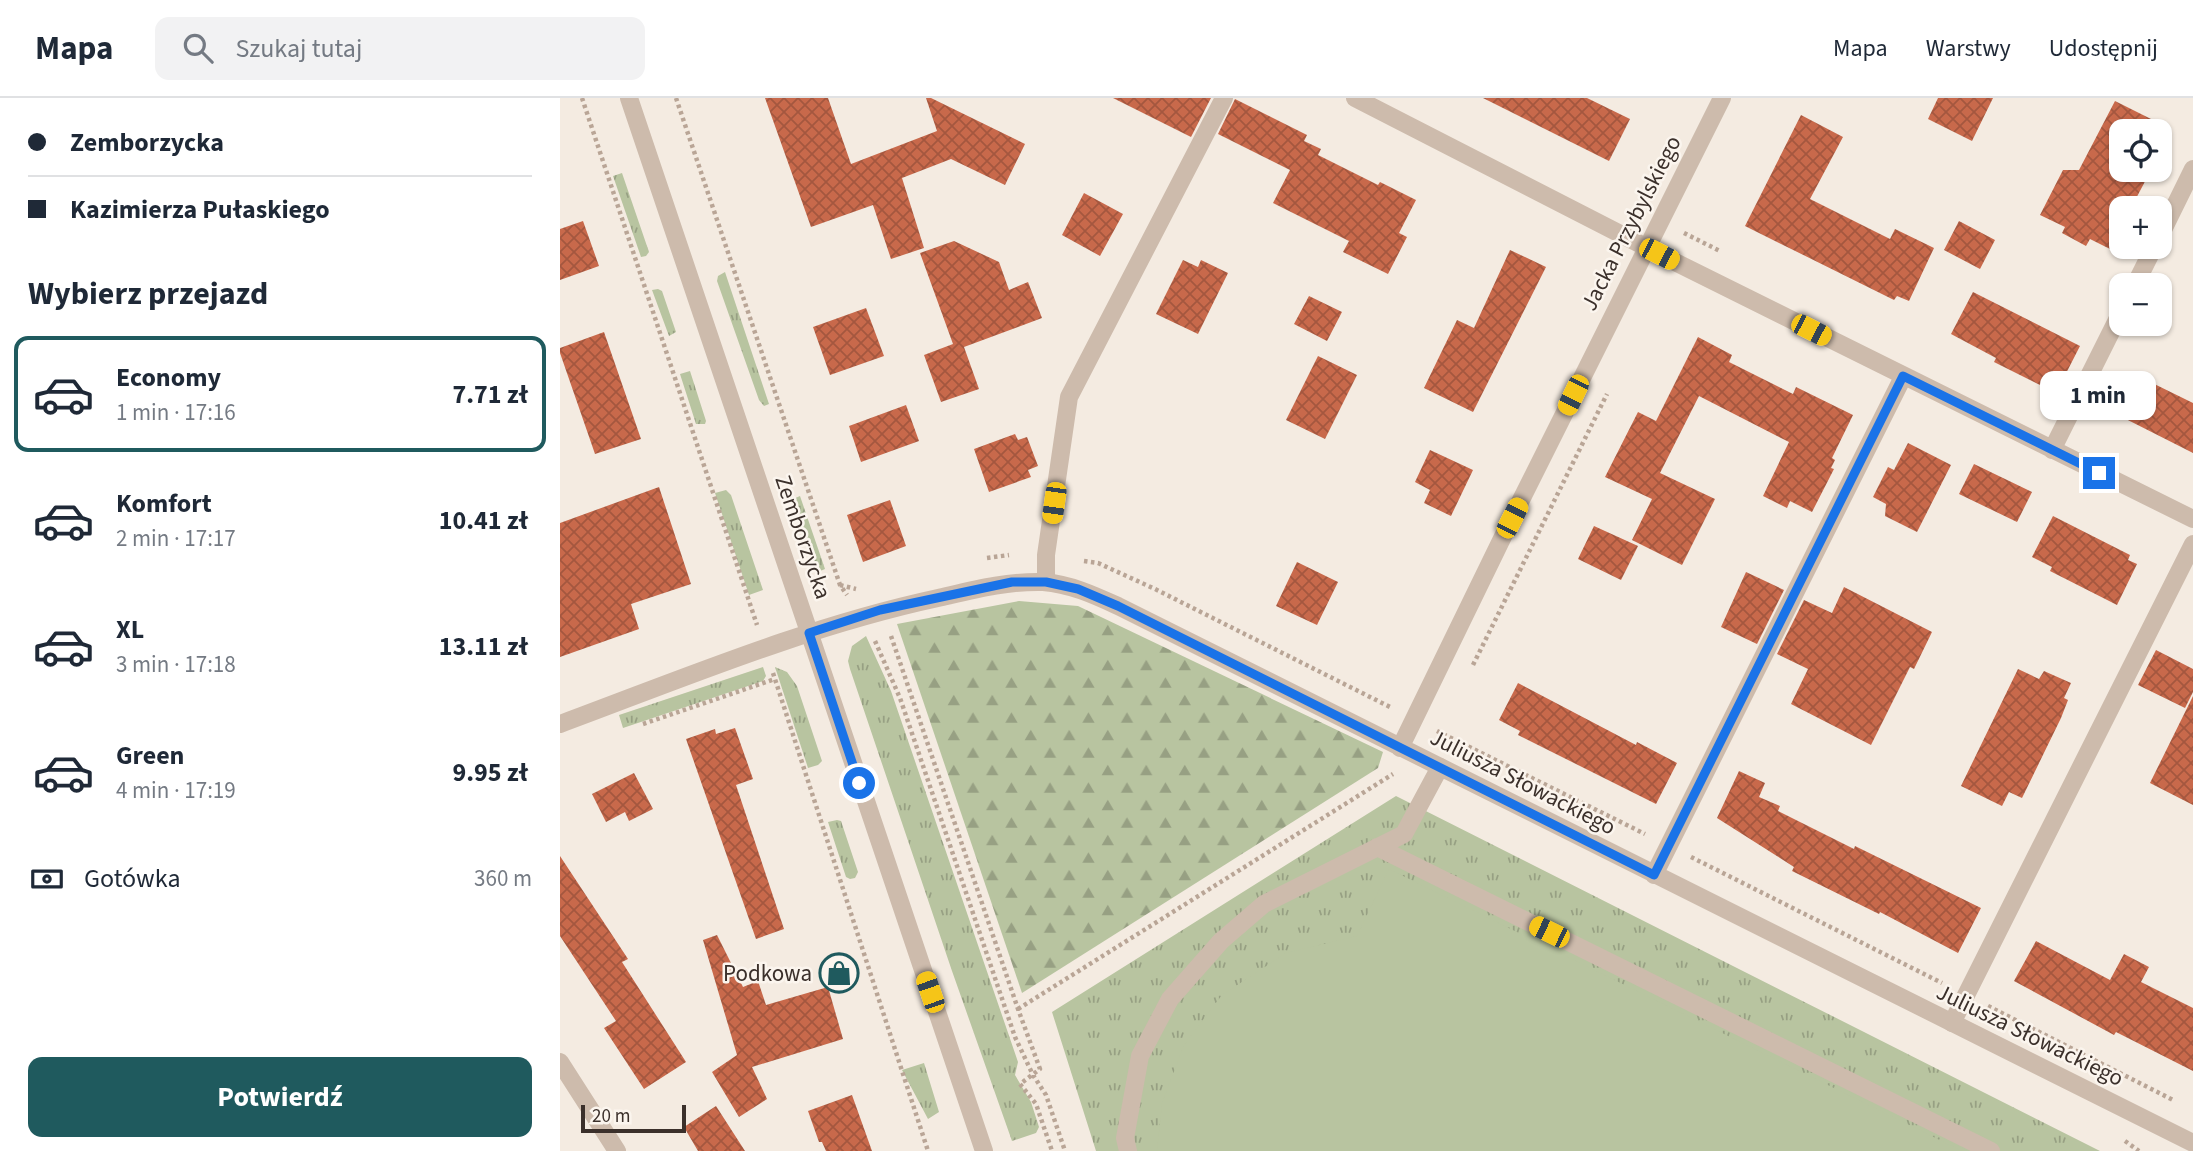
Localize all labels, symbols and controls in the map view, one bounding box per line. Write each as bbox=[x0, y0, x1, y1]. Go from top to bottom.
search box bbox=[155, 17, 645, 80]
text: Mapa bbox=[35, 25, 113, 72]
icon: search bbox=[179, 29, 217, 67]
text: Szukaj tutaj bbox=[235, 30, 362, 67]
text: Mapa bbox=[1833, 31, 1888, 66]
text: Warstwy bbox=[1926, 31, 2011, 66]
text: Udostępnij bbox=[2049, 31, 2158, 66]
map controls bbox=[2109, 119, 2172, 336]
button: locate bbox=[2109, 119, 2172, 182]
text: Zemborzycka bbox=[70, 124, 224, 161]
street label: Jacka Przybylskiego bbox=[1573, 130, 1689, 316]
text: Kazimierza Pułaskiego bbox=[70, 191, 330, 228]
button: + bbox=[2109, 196, 2172, 259]
car bbox=[1636, 235, 1683, 273]
text: Wybierz przejazd bbox=[28, 271, 268, 317]
button: − bbox=[2109, 273, 2172, 336]
car bbox=[1788, 311, 1835, 349]
text: Economy bbox=[116, 359, 221, 396]
icon: car bbox=[32, 363, 95, 426]
car bbox=[1555, 372, 1592, 418]
callout: 1 min bbox=[2041, 372, 2157, 420]
text: 7.71 zł bbox=[453, 376, 528, 413]
text: 1 min bbox=[2070, 379, 2126, 412]
text: 1 min · 17:16 bbox=[116, 396, 236, 429]
route end bbox=[2083, 457, 2115, 489]
street label: Zemborzycka bbox=[766, 471, 840, 603]
car bbox=[1041, 481, 1068, 525]
text: Komfort bbox=[116, 485, 212, 522]
icon: car bbox=[32, 489, 95, 552]
car bbox=[1494, 495, 1531, 541]
text: 10.41 zł bbox=[439, 502, 528, 539]
text: 2 min · 17:17 bbox=[116, 522, 236, 555]
text: XL bbox=[116, 611, 144, 648]
icon: car bbox=[32, 615, 95, 678]
text: 13.11 zł bbox=[439, 628, 528, 665]
text: 3 min · 17:18 bbox=[116, 648, 236, 681]
street label: Juliusza Słowackiego bbox=[1424, 721, 1622, 843]
text: Green bbox=[116, 737, 184, 774]
icon: car bbox=[32, 741, 95, 804]
text: 9.95 zł bbox=[453, 754, 528, 791]
route start bbox=[843, 767, 875, 799]
text: 4 min · 17:19 bbox=[116, 774, 236, 807]
icon: cash bbox=[28, 860, 66, 898]
text: Gotówka bbox=[84, 860, 181, 897]
text: 360 m bbox=[474, 862, 532, 895]
car bbox=[1526, 913, 1573, 951]
shop icon: Podkowa bbox=[818, 952, 860, 994]
place label: Podkowa bbox=[723, 957, 812, 990]
car bbox=[914, 969, 947, 1015]
street label: Juliusza Słowackiego bbox=[1931, 975, 2129, 1095]
button: Potwierdź bbox=[28, 1057, 532, 1137]
scale bar bbox=[581, 1102, 686, 1134]
text: 20 m bbox=[592, 1103, 630, 1130]

